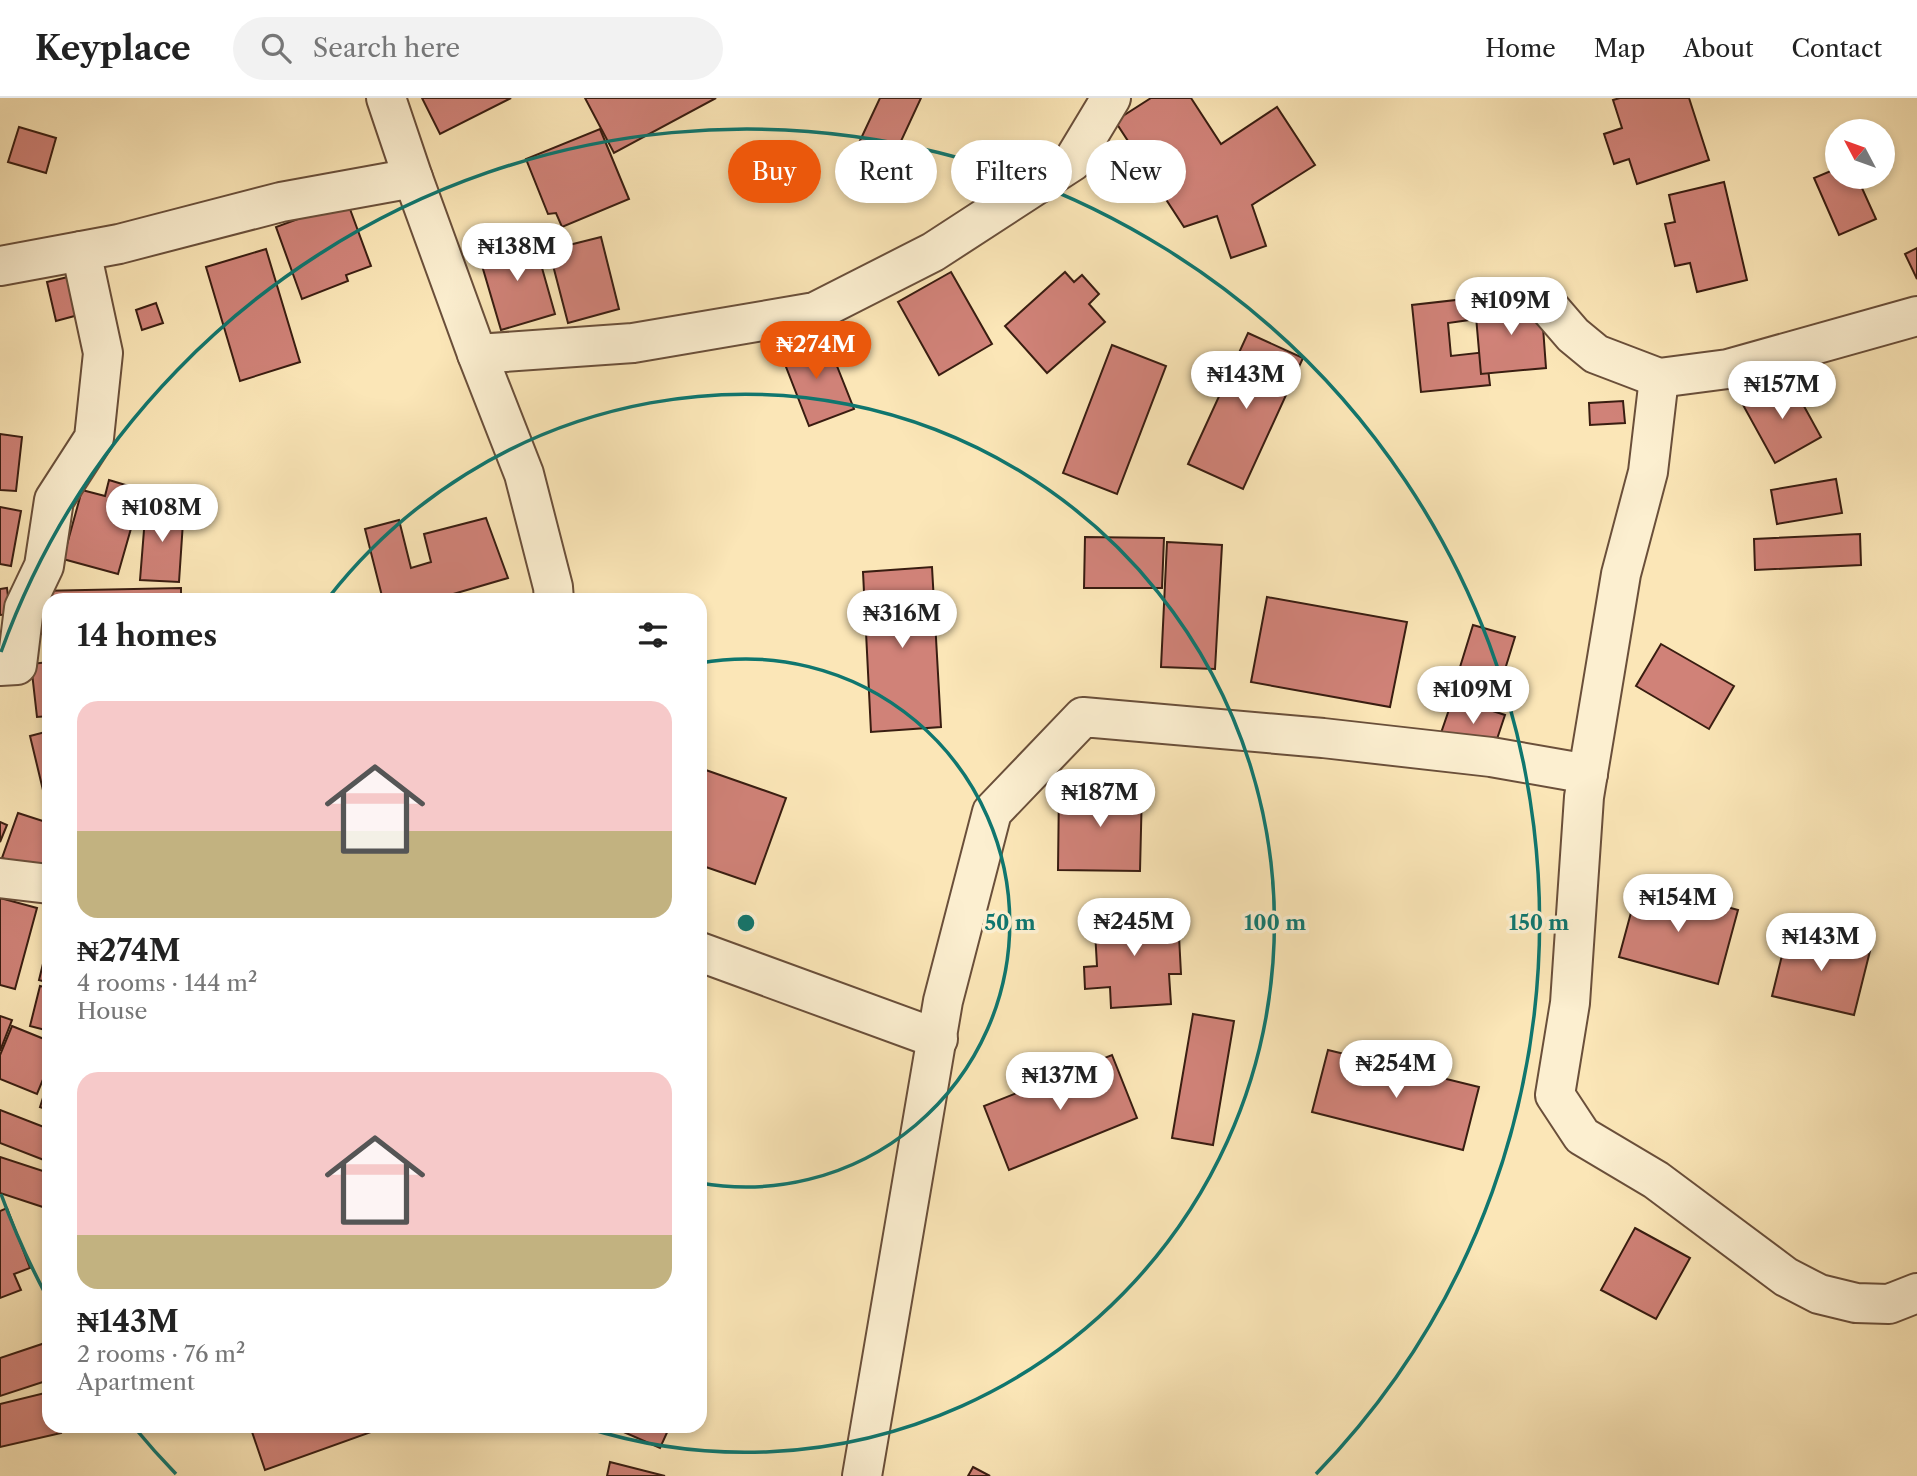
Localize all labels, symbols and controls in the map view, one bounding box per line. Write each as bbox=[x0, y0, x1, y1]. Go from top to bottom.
search box bbox=[233, 17, 723, 80]
text: Keyplace bbox=[35, 28, 191, 69]
icon: search bbox=[257, 29, 295, 67]
text: Search here bbox=[313, 32, 460, 64]
text: Home bbox=[1485, 34, 1556, 63]
text: Map bbox=[1594, 34, 1645, 63]
text: About bbox=[1683, 34, 1754, 63]
text: Contact bbox=[1792, 34, 1882, 63]
north arrow bbox=[1825, 119, 1895, 189]
map controls bbox=[1825, 119, 1895, 189]
chip: Buy bbox=[728, 140, 821, 203]
chip: Rent bbox=[835, 140, 937, 203]
chip: Filters bbox=[951, 140, 1072, 203]
chip: New bbox=[1086, 140, 1186, 203]
pin: ₦138M bbox=[468, 223, 566, 283]
text: ₦138M bbox=[478, 232, 556, 260]
pin: ₦109M bbox=[1462, 278, 1560, 337]
text: ₦109M bbox=[1471, 286, 1551, 314]
pin: ₦274M bbox=[767, 322, 865, 381]
text: ₦274M bbox=[776, 330, 856, 358]
pin: ₦143M bbox=[1197, 352, 1295, 411]
text: ₦143M bbox=[1207, 360, 1285, 388]
pin: ₦157M bbox=[1733, 362, 1831, 421]
text: ₦157M bbox=[1744, 370, 1820, 398]
pin: ₦108M bbox=[113, 484, 211, 544]
text: ₦108M bbox=[122, 493, 202, 521]
pin: ₦316M bbox=[853, 590, 951, 650]
text: ₦316M bbox=[863, 599, 941, 627]
icon: filters bbox=[634, 616, 672, 654]
text: 14 homes bbox=[77, 617, 217, 654]
pin: ₦109M bbox=[1424, 666, 1522, 726]
text: ₦109M bbox=[1433, 675, 1513, 703]
icon: home bbox=[312, 746, 438, 872]
pin: ₦187M bbox=[1051, 770, 1149, 829]
text: ₦187M bbox=[1061, 778, 1139, 806]
pin: ₦154M bbox=[1629, 874, 1727, 934]
text: ₦154M bbox=[1639, 883, 1717, 911]
pin: ₦245M bbox=[1085, 898, 1183, 958]
text: ₦245M bbox=[1094, 907, 1174, 935]
text: 50 m bbox=[984, 910, 1036, 935]
text: 100 m bbox=[1244, 910, 1306, 935]
text: 150 m bbox=[1509, 910, 1569, 935]
centre of rings bbox=[734, 911, 758, 935]
pin: ₦143M bbox=[1772, 914, 1870, 973]
text: ₦143M bbox=[1782, 922, 1860, 950]
text: ₦274M bbox=[77, 932, 181, 969]
text: 4 rooms · 144 m² bbox=[77, 969, 257, 997]
text: House bbox=[77, 997, 147, 1025]
pin: ₦254M bbox=[1347, 1040, 1445, 1100]
text: ₦254M bbox=[1356, 1049, 1436, 1077]
pin: ₦137M bbox=[1011, 1052, 1109, 1112]
text: ₦137M bbox=[1022, 1061, 1098, 1089]
icon: home bbox=[312, 1117, 438, 1243]
text: ₦143M bbox=[77, 1303, 179, 1340]
text: 2 rooms · 76 m² bbox=[77, 1340, 245, 1368]
text: Apartment bbox=[77, 1368, 195, 1396]

